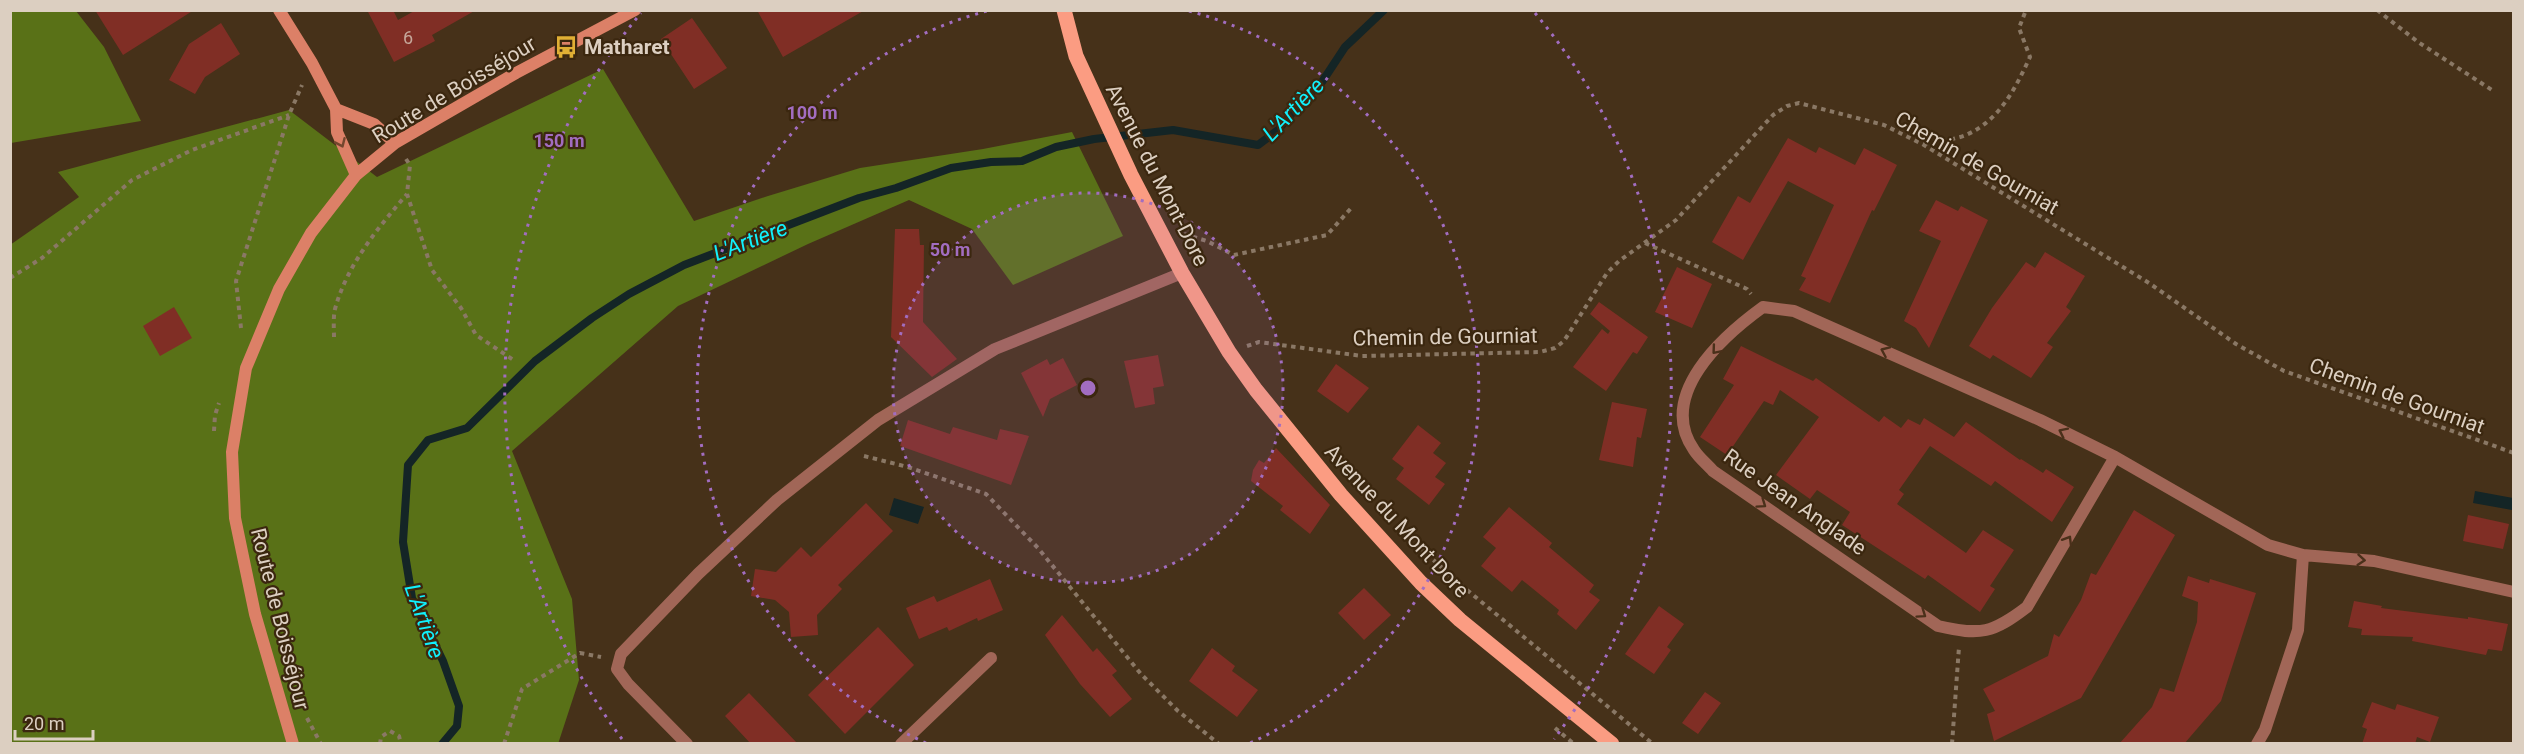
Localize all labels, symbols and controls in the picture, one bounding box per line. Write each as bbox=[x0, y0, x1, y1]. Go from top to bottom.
house number: 6 bbox=[403, 27, 413, 48]
street label: Route de Boisséjour bbox=[368, 32, 540, 148]
bus stop icon: Matharet bbox=[553, 34, 579, 60]
place label: Matharet bbox=[584, 35, 670, 59]
water label: L'Artière bbox=[1257, 73, 1329, 146]
street label: Avenue du Mont-Dore bbox=[1101, 80, 1213, 270]
text: 100 m bbox=[786, 102, 838, 123]
street label: Chemin de Gourniat bbox=[1891, 106, 2063, 220]
text: 150 m bbox=[533, 130, 585, 151]
one-way arrow bbox=[334, 136, 346, 147]
water label: L'Artière bbox=[710, 215, 791, 266]
text: 50 m bbox=[930, 239, 970, 260]
street label: Chemin de Gourniat bbox=[1352, 323, 1538, 351]
one-way arrow bbox=[1712, 343, 1723, 354]
one-way arrow bbox=[1881, 346, 1892, 358]
street label: Chemin de Gourniat bbox=[2306, 353, 2488, 439]
centre of rings bbox=[1078, 378, 1098, 398]
one-way arrow bbox=[2058, 427, 2069, 439]
street label: Avenue du Mont Dore bbox=[1320, 440, 1474, 602]
street label: Rue Jean Anglade bbox=[1719, 444, 1871, 560]
one-way arrow bbox=[1755, 497, 1766, 508]
street label: Route de Boisséjour bbox=[246, 526, 314, 712]
one-way arrow bbox=[2061, 536, 2072, 546]
one-way arrow bbox=[2356, 553, 2366, 566]
water label: L'Artière bbox=[400, 581, 450, 662]
one-way arrow bbox=[1915, 607, 1926, 618]
scale bar bbox=[15, 703, 93, 741]
text: 20 m bbox=[24, 713, 64, 734]

